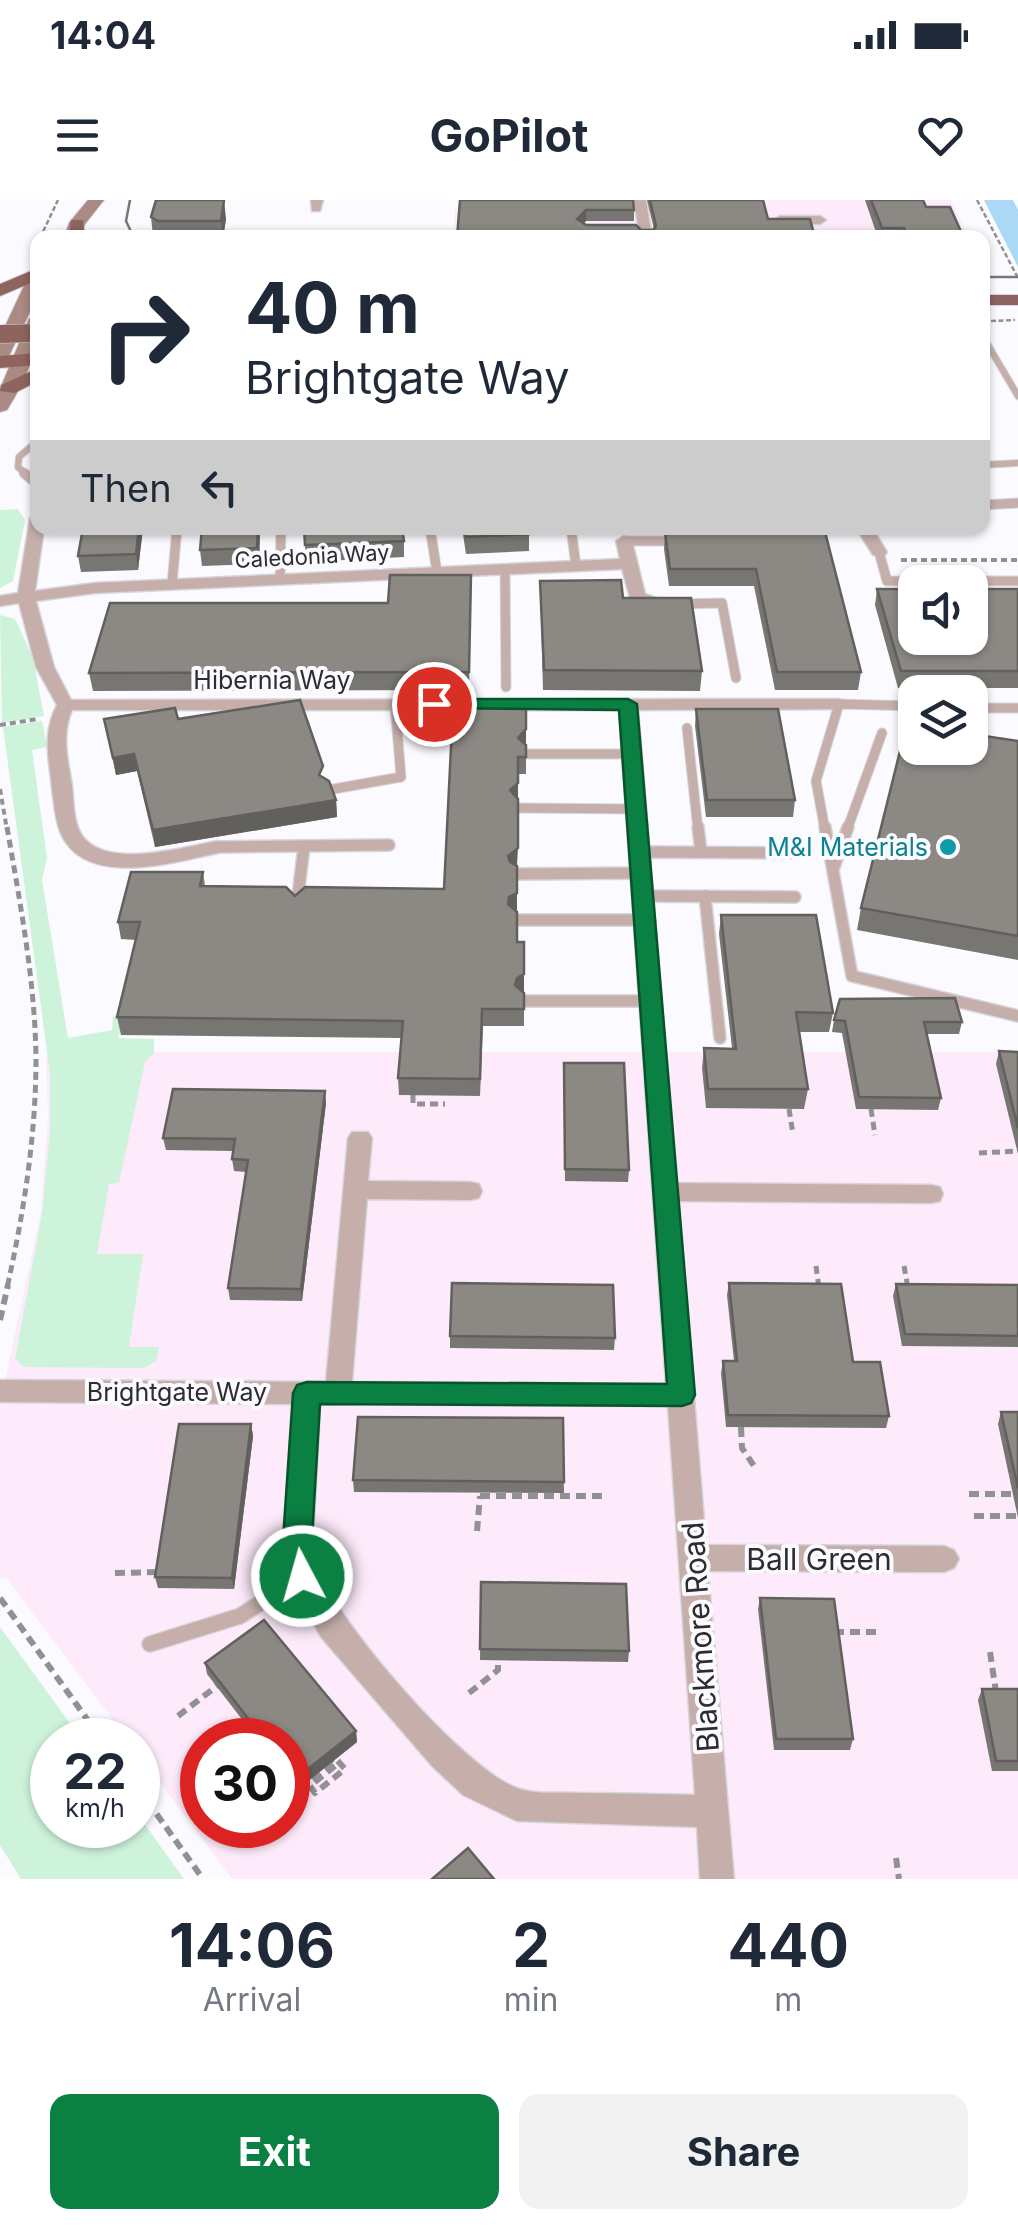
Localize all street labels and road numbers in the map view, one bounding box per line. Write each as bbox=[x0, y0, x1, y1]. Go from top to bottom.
street label: Caledonia Way bbox=[234, 539, 390, 573]
street label: Hibernia Way bbox=[193, 665, 351, 695]
street label: Brightgate Way bbox=[87, 1377, 267, 1407]
street label: Blackmore Road bbox=[674, 1521, 726, 1753]
street label: Ball Green bbox=[746, 1541, 892, 1577]

